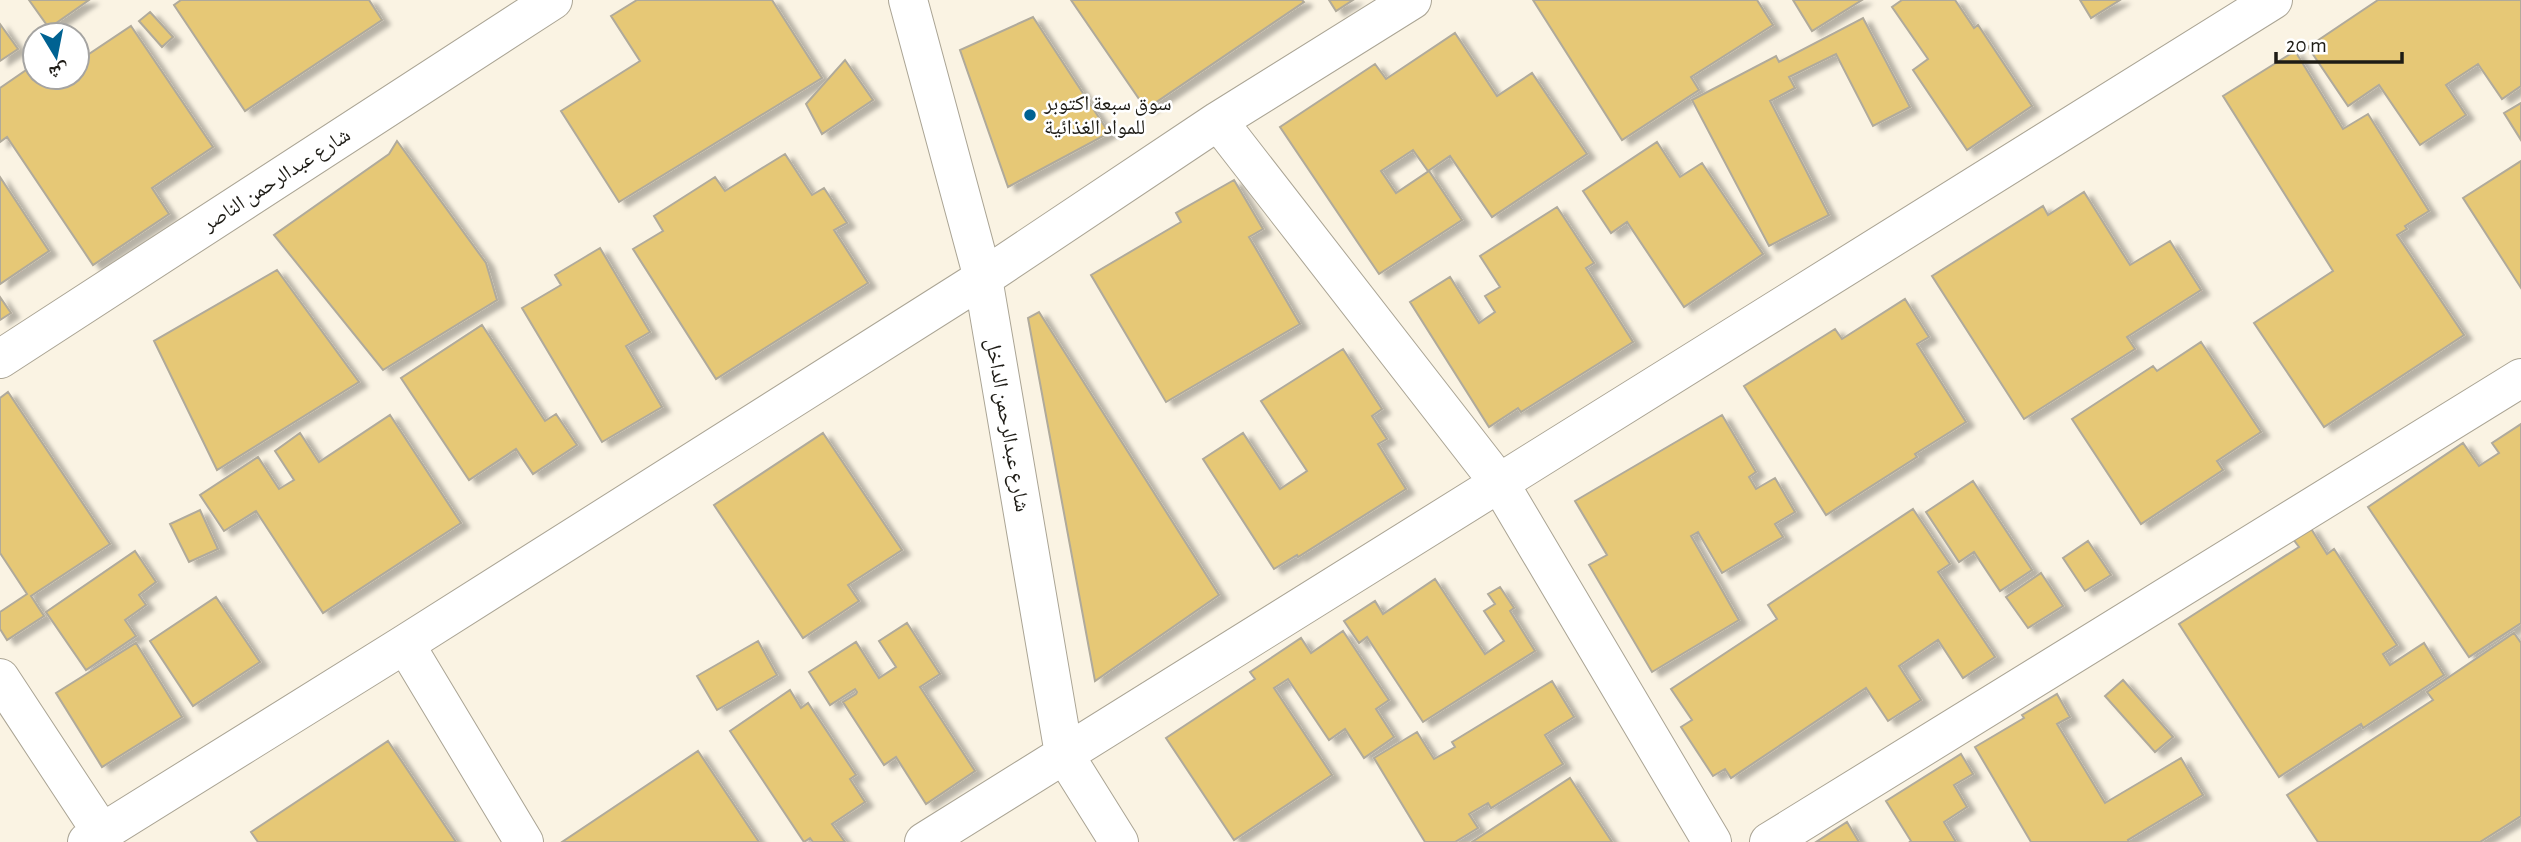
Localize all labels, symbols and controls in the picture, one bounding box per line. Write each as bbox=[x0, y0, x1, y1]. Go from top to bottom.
north arrow bbox=[21, 21, 91, 91]
scale bar bbox=[2276, 21, 2402, 65]
text: 20 m bbox=[2286, 35, 2327, 56]
text: ش bbox=[47, 59, 70, 82]
place label: سوق سبعة اكتوبر للمواد الغذائية bbox=[1043, 93, 1172, 138]
marker: سوق سبعة اكتوبر للمواد الغذائية bbox=[1022, 107, 1038, 123]
street label: شارع عبدالرحمن الناصر bbox=[198, 124, 355, 237]
street label: شارع عبدالرحمن الداخل bbox=[980, 337, 1033, 514]

